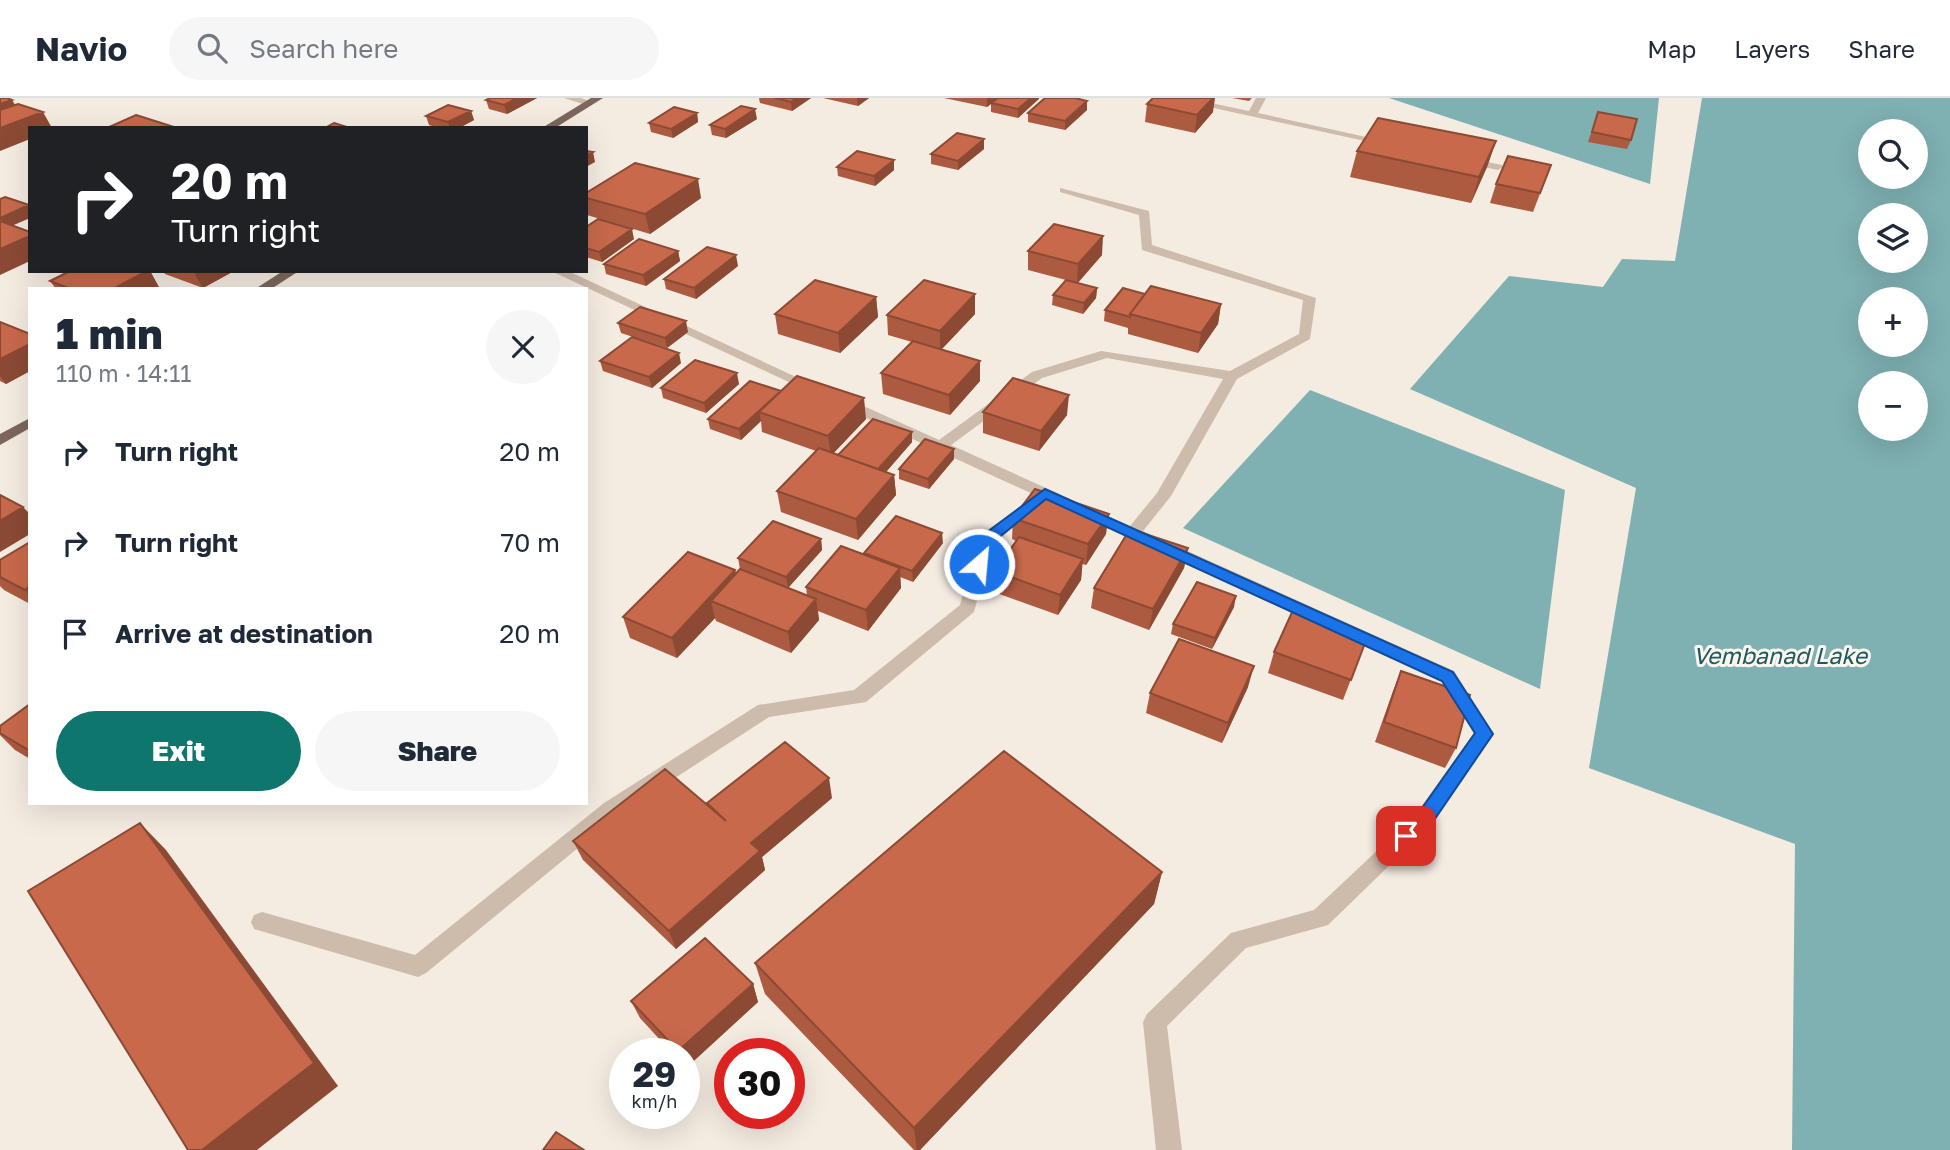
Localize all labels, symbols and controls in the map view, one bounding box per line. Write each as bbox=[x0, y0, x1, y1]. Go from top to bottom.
search box bbox=[169, 17, 659, 80]
text: Navio bbox=[35, 29, 127, 68]
icon: search bbox=[193, 29, 231, 67]
text: Search here bbox=[249, 33, 398, 64]
text: Map bbox=[1647, 34, 1696, 63]
text: Layers bbox=[1734, 34, 1810, 63]
text: Share bbox=[1848, 34, 1915, 63]
map controls bbox=[1858, 119, 1928, 441]
button: search bbox=[1858, 119, 1928, 189]
text: 20 m bbox=[171, 151, 288, 210]
icon: right bbox=[56, 154, 147, 245]
button: layers bbox=[1858, 203, 1928, 273]
text: Turn right bbox=[171, 211, 320, 249]
button: + bbox=[1858, 287, 1928, 357]
text: 1 min bbox=[56, 308, 163, 358]
button: close bbox=[486, 310, 560, 384]
text: 110 m · 14:11 bbox=[56, 359, 191, 387]
button: − bbox=[1858, 371, 1928, 441]
icon: right bbox=[56, 433, 94, 471]
text: Turn right bbox=[115, 436, 238, 467]
text: 20 m bbox=[499, 436, 560, 467]
icon: right bbox=[56, 524, 94, 562]
text: Turn right bbox=[115, 527, 238, 558]
text: 70 m bbox=[501, 527, 560, 558]
position arrow bbox=[942, 527, 1016, 601]
icon: arrive bbox=[56, 615, 94, 653]
text: Arrive at destination bbox=[115, 618, 373, 649]
text: 20 m bbox=[499, 618, 560, 649]
water label: Vembanad Lake bbox=[1693, 641, 1869, 669]
button: Exit bbox=[56, 711, 301, 791]
button: Share bbox=[315, 711, 560, 791]
pin bbox=[1376, 806, 1436, 866]
icon: arrive bbox=[1387, 817, 1425, 855]
speed limit sign: 30 bbox=[714, 1038, 805, 1129]
text: 29 bbox=[633, 1053, 676, 1095]
text: km/h bbox=[632, 1090, 677, 1112]

